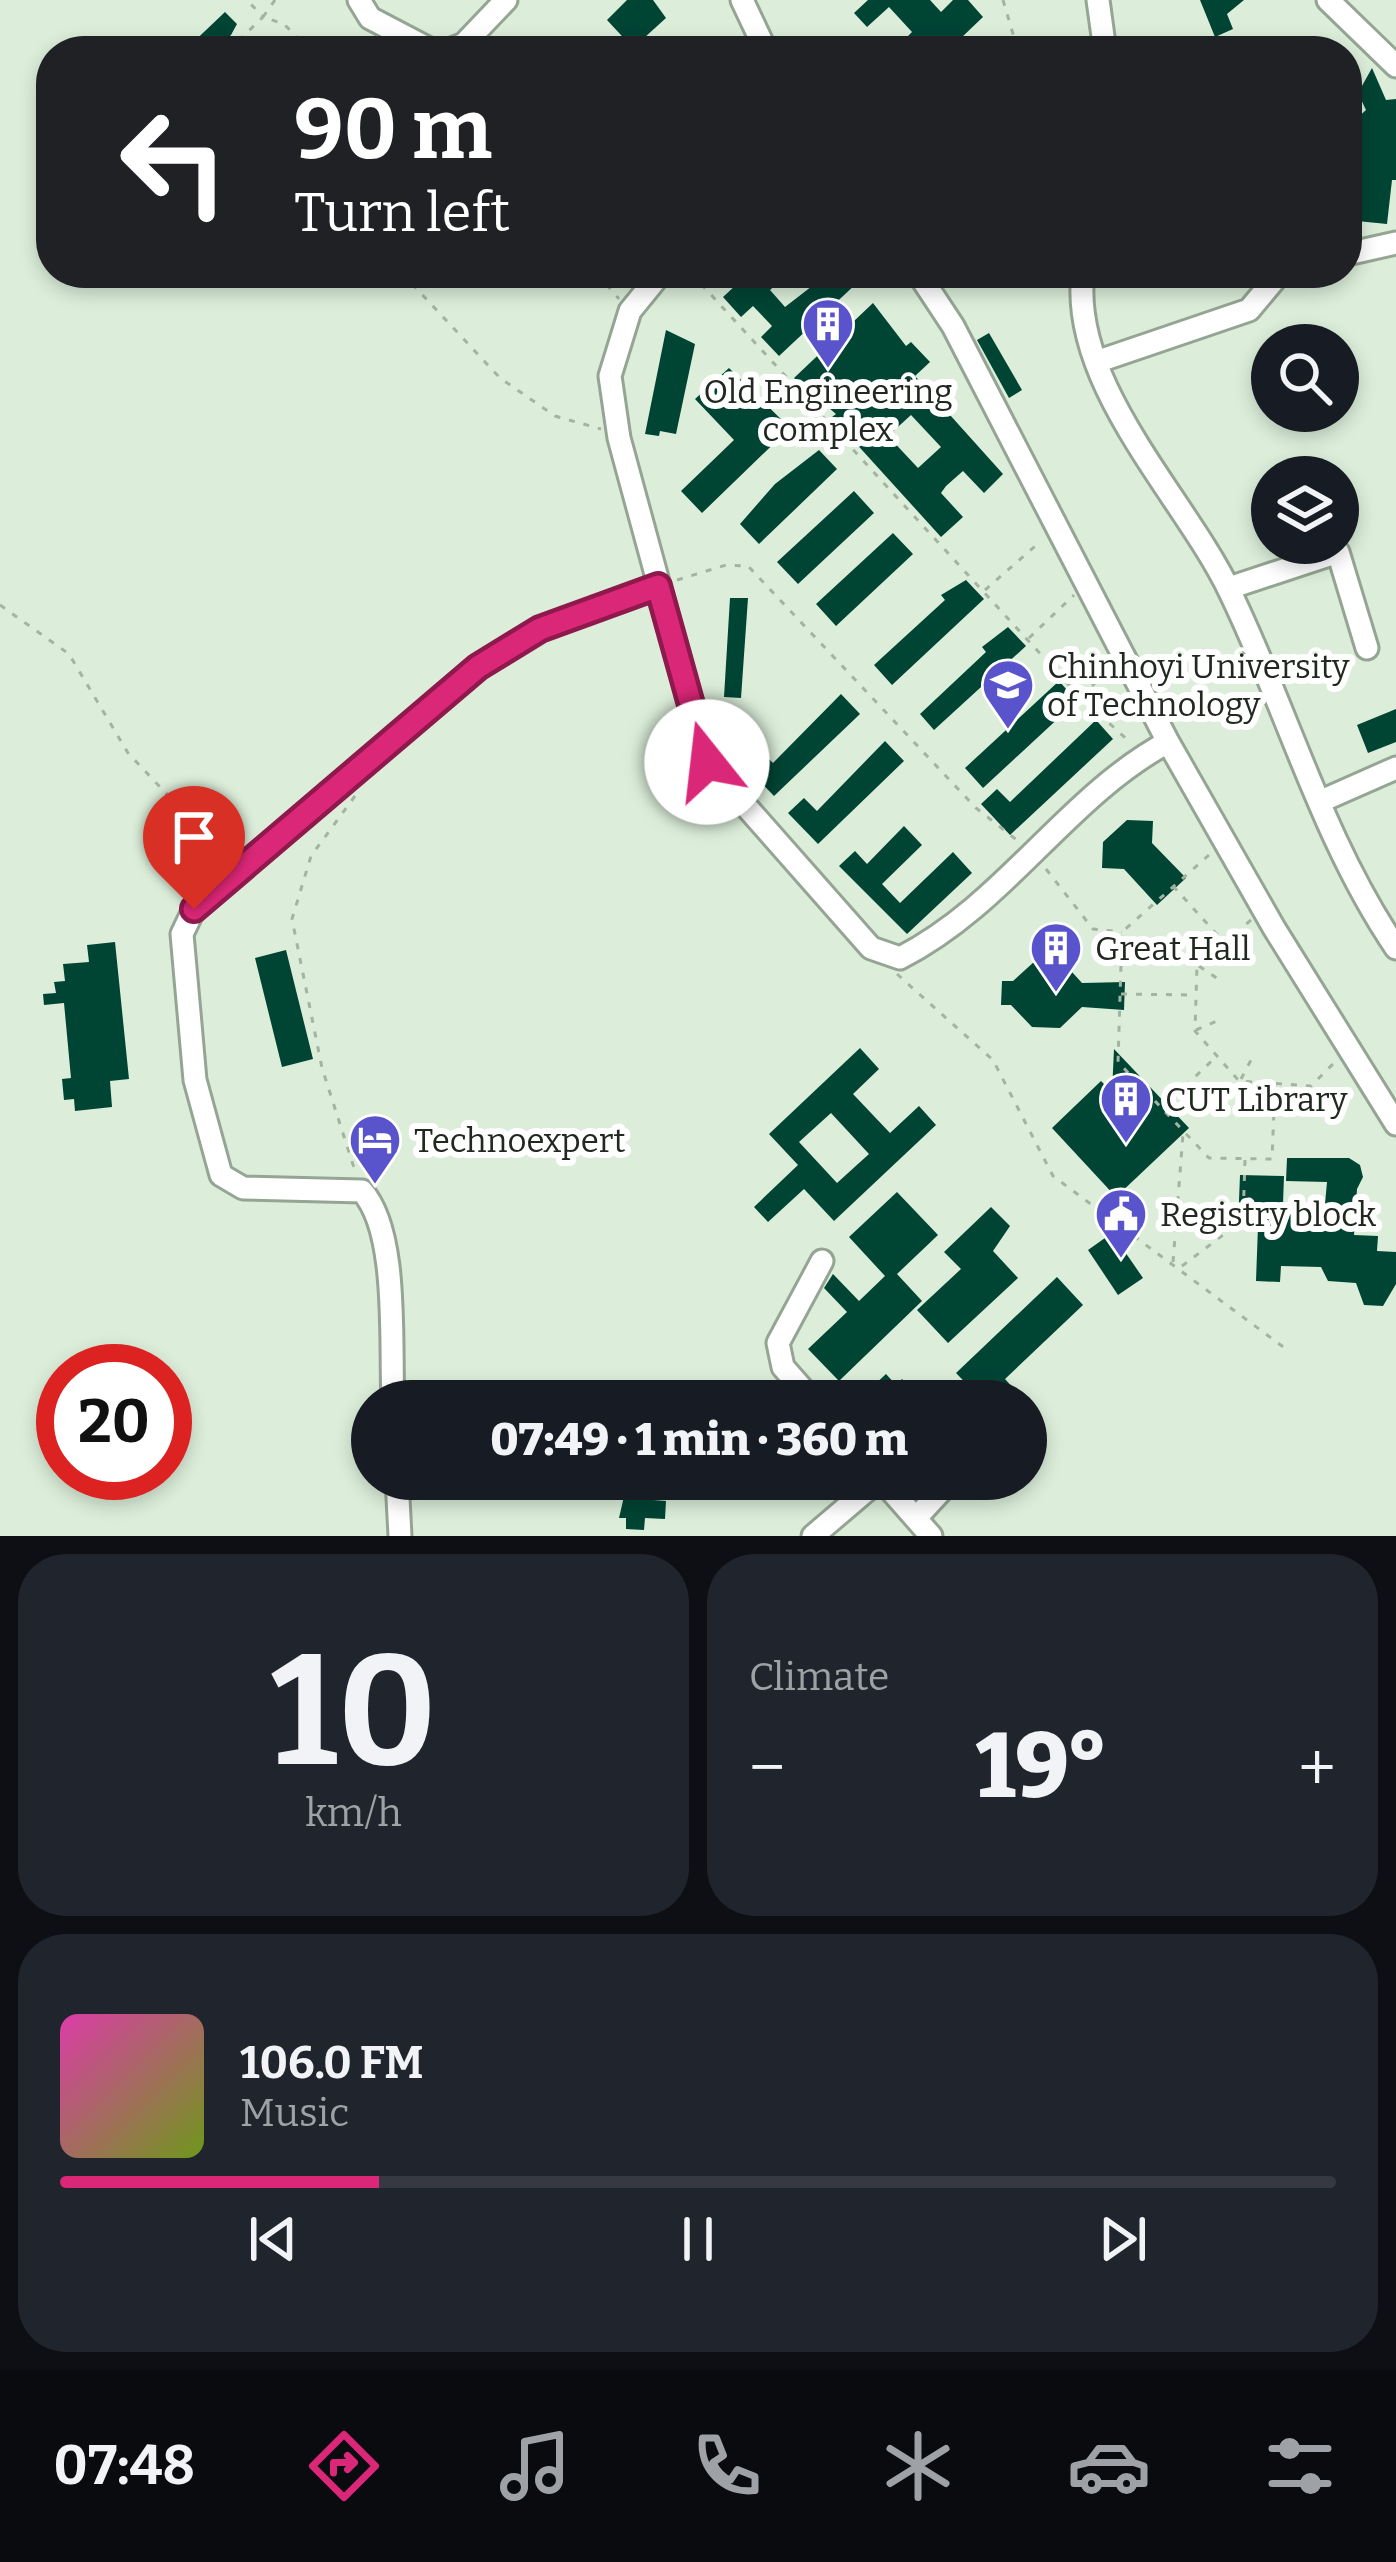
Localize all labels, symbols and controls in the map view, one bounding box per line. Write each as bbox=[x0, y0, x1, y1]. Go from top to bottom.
text: 90 m bbox=[294, 79, 492, 180]
icon: left bbox=[96, 84, 252, 240]
text: Turn left bbox=[294, 181, 510, 245]
building icon: Old Engineering complex bbox=[800, 296, 856, 370]
map controls bbox=[1251, 324, 1359, 564]
button: search bbox=[1251, 324, 1359, 432]
place label: Old Engineering complex bbox=[703, 372, 953, 450]
button: layers bbox=[1251, 456, 1359, 564]
place label: Chinhoyi University of Technology bbox=[1047, 647, 1350, 725]
school or university icon: Chinhoyi University of Technology bbox=[980, 657, 1036, 731]
position arrow bbox=[644, 699, 770, 825]
pin bbox=[143, 786, 245, 909]
icon: arrive bbox=[161, 804, 227, 870]
building icon: Great Hall bbox=[1028, 920, 1084, 994]
place label: Great Hall bbox=[1095, 929, 1251, 969]
building icon: CUT Library bbox=[1098, 1071, 1154, 1145]
place label: CUT Library bbox=[1165, 1080, 1348, 1120]
hotel icon: Technoexpert bbox=[347, 1112, 403, 1186]
place label: Technoexpert bbox=[414, 1121, 625, 1161]
public building icon: Registry block bbox=[1093, 1186, 1149, 1260]
place label: Registry block bbox=[1160, 1195, 1377, 1235]
speed limit sign: 20 bbox=[36, 1344, 192, 1500]
text: 07:49 · 1 min · 360 m bbox=[490, 1413, 908, 1467]
text: 10 bbox=[270, 1618, 437, 1805]
text: Climate bbox=[749, 1654, 889, 1700]
text: 19° bbox=[976, 1713, 1108, 1821]
text: − bbox=[749, 1728, 785, 1807]
text: + bbox=[1298, 1728, 1336, 1807]
text: km/h bbox=[305, 1790, 402, 1836]
text: 106.0 FM bbox=[240, 2036, 424, 2090]
text: Music bbox=[240, 2090, 349, 2136]
icon: previous bbox=[240, 2206, 306, 2272]
icon: pause bbox=[665, 2206, 731, 2272]
icon: next bbox=[1090, 2206, 1156, 2272]
icon: directions bbox=[302, 2424, 386, 2508]
icon: music bbox=[493, 2424, 577, 2508]
icon: phone bbox=[685, 2424, 769, 2508]
icon: climate bbox=[876, 2424, 960, 2508]
icon: car bbox=[1067, 2424, 1151, 2508]
icon: filters bbox=[1258, 2424, 1342, 2508]
text: 07:48 bbox=[54, 2434, 195, 2498]

